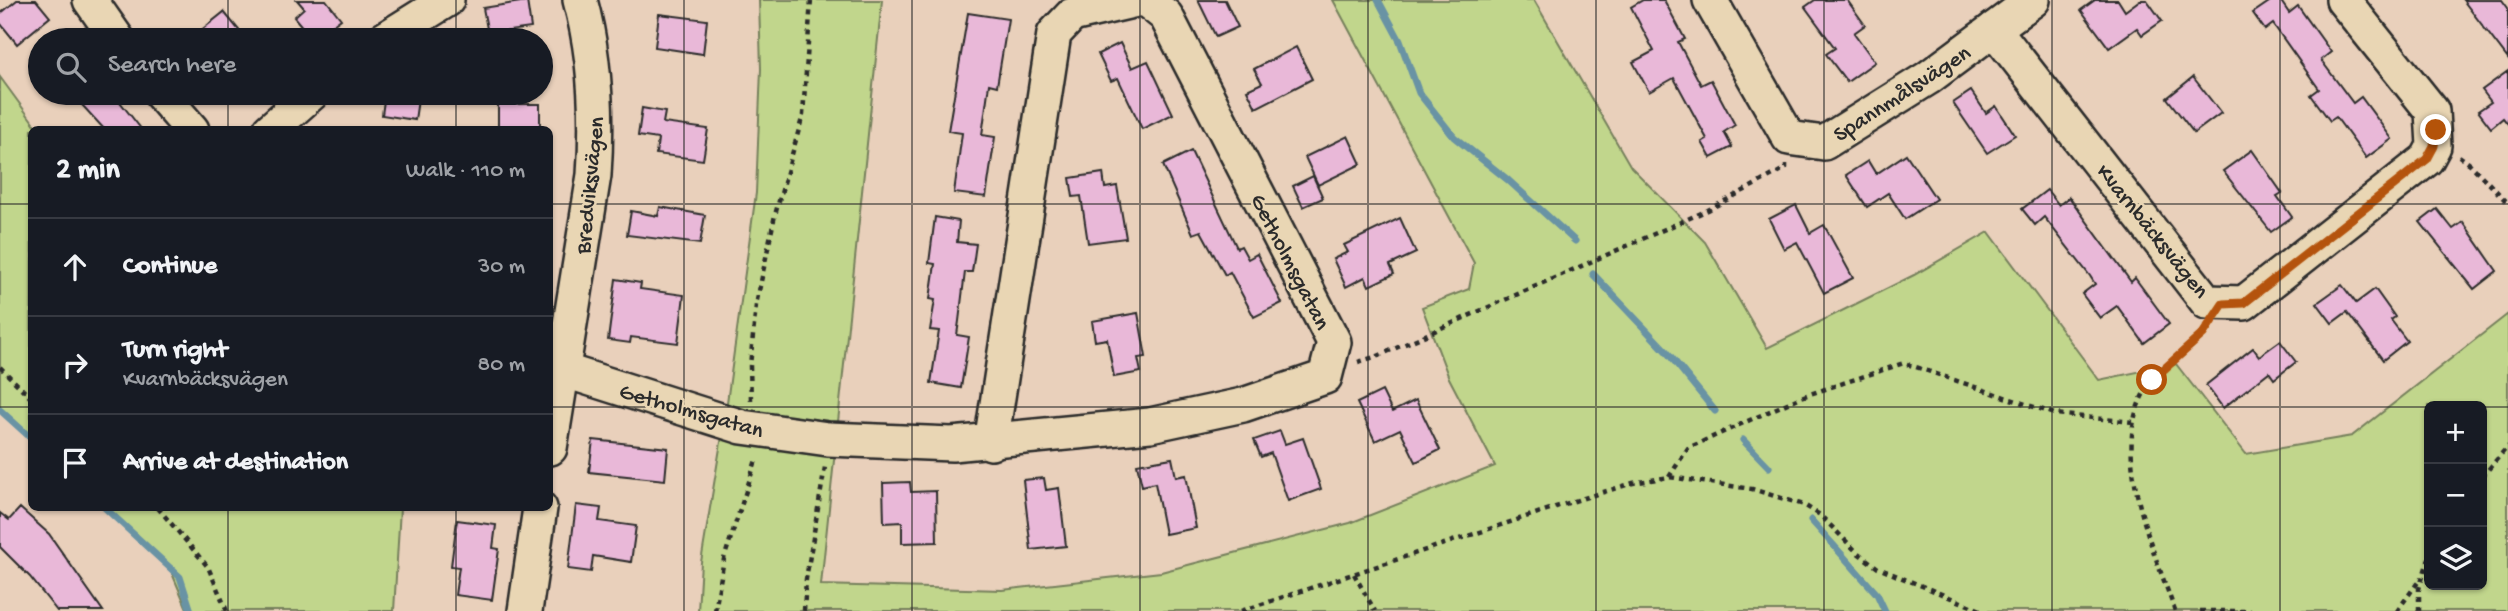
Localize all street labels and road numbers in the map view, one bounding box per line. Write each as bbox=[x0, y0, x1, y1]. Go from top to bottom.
street label: Spannmålsvägen bbox=[1829, 41, 1977, 149]
street label: Bredviksvägen bbox=[571, 115, 612, 256]
street label: Kvarnbäcksvägen bbox=[2089, 160, 2214, 305]
street label: Getholmsgatan bbox=[1243, 190, 1335, 335]
street label: Getholmsgatan bbox=[616, 379, 766, 446]

